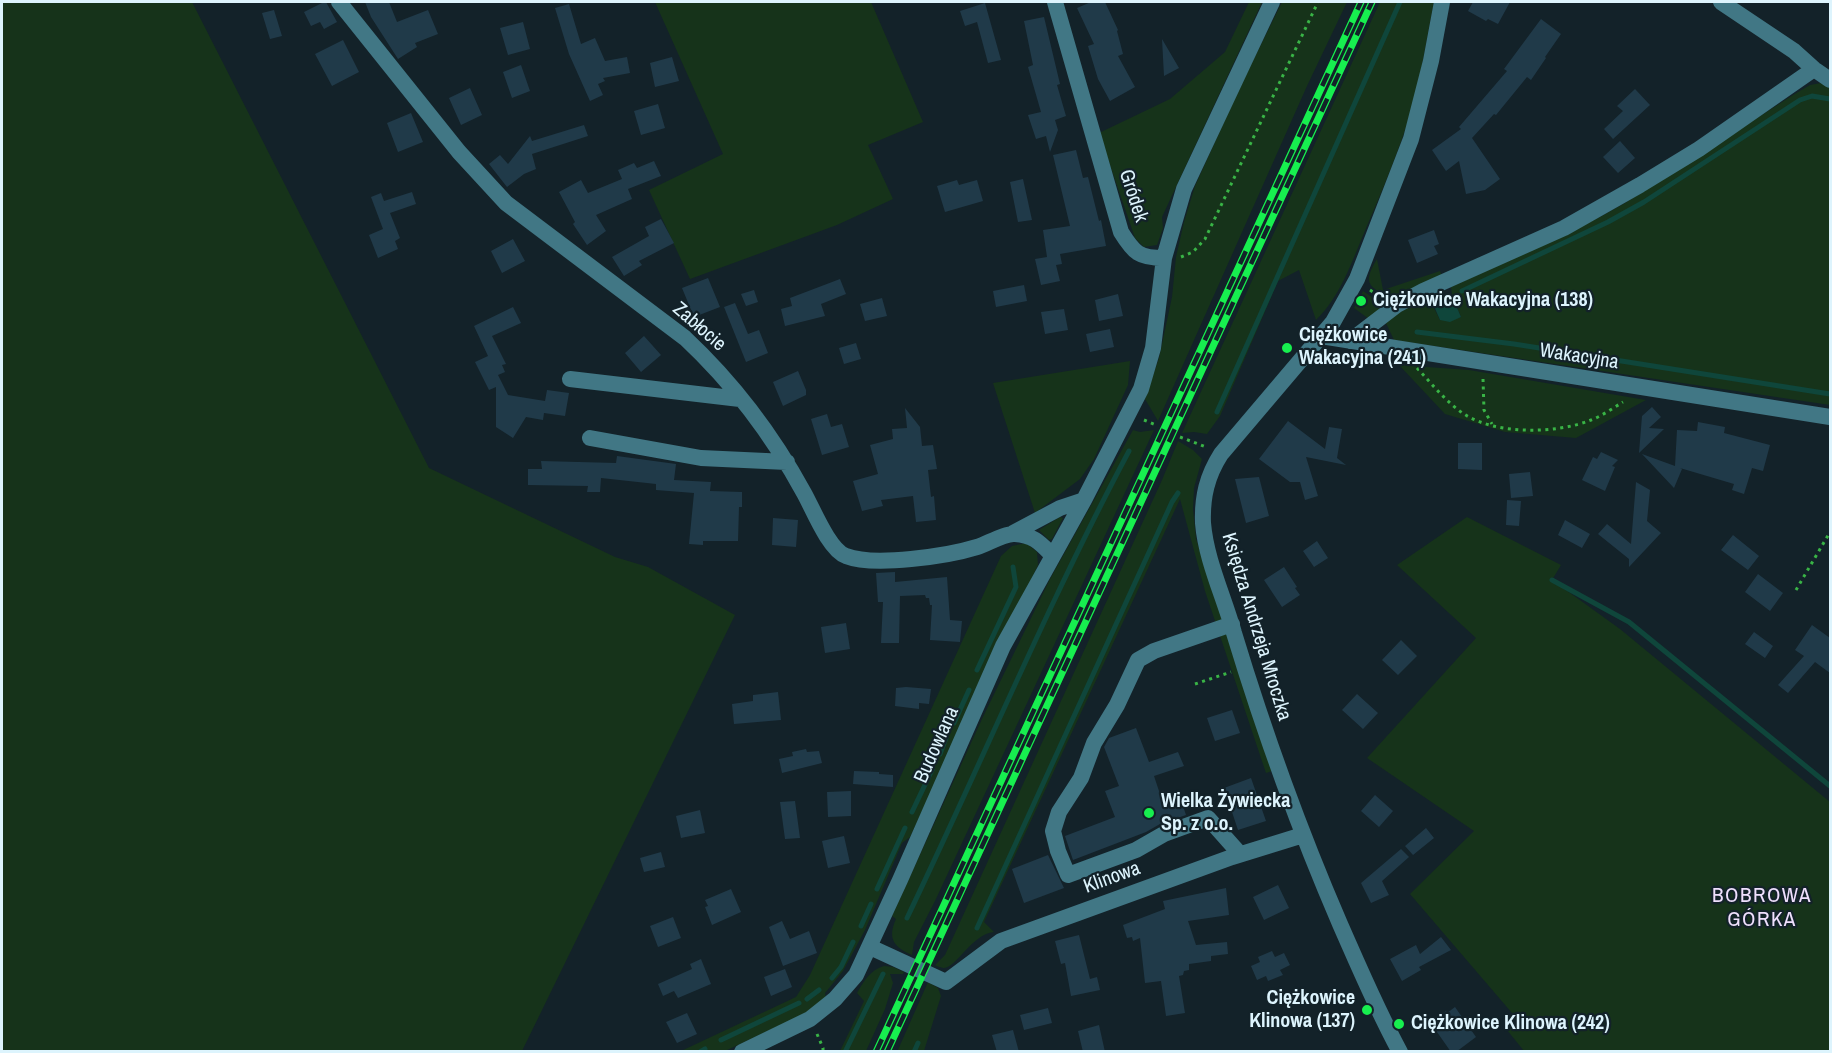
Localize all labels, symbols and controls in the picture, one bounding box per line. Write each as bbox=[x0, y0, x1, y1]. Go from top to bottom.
street label: Gródek bbox=[1113, 167, 1153, 225]
place label: Ciężkowice Wakacyjna (138) bbox=[1373, 289, 1593, 313]
marker: Ciężkowice Wakacyjna (138) bbox=[1354, 294, 1368, 308]
street label: Zabłocie bbox=[667, 297, 731, 357]
place label: Ciężkowice Wakacyjna (241) bbox=[1299, 324, 1426, 371]
street label: Wakacyjna bbox=[1538, 339, 1620, 375]
marker: Ciężkowice Wakacyjna (241) bbox=[1280, 341, 1294, 355]
street label: Księdza Andrzeja Mroczka bbox=[1216, 530, 1296, 724]
street label: Budowlana bbox=[910, 703, 964, 787]
place label: Wielka Żywiecka Sp. z o.o. bbox=[1161, 790, 1290, 837]
marker: Wielka Żywiecka Sp. z o.o. bbox=[1142, 806, 1156, 820]
street label: Klinowa bbox=[1080, 857, 1144, 899]
district label: BOBROWA GÓRKA bbox=[1712, 883, 1812, 933]
place label: Ciężkowice Klinowa (137) bbox=[1249, 987, 1355, 1034]
marker: Ciężkowice Klinowa (137) bbox=[1360, 1003, 1374, 1017]
place label: Ciężkowice Klinowa (242) bbox=[1411, 1012, 1610, 1036]
marker: Ciężkowice Klinowa (242) bbox=[1392, 1017, 1406, 1031]

